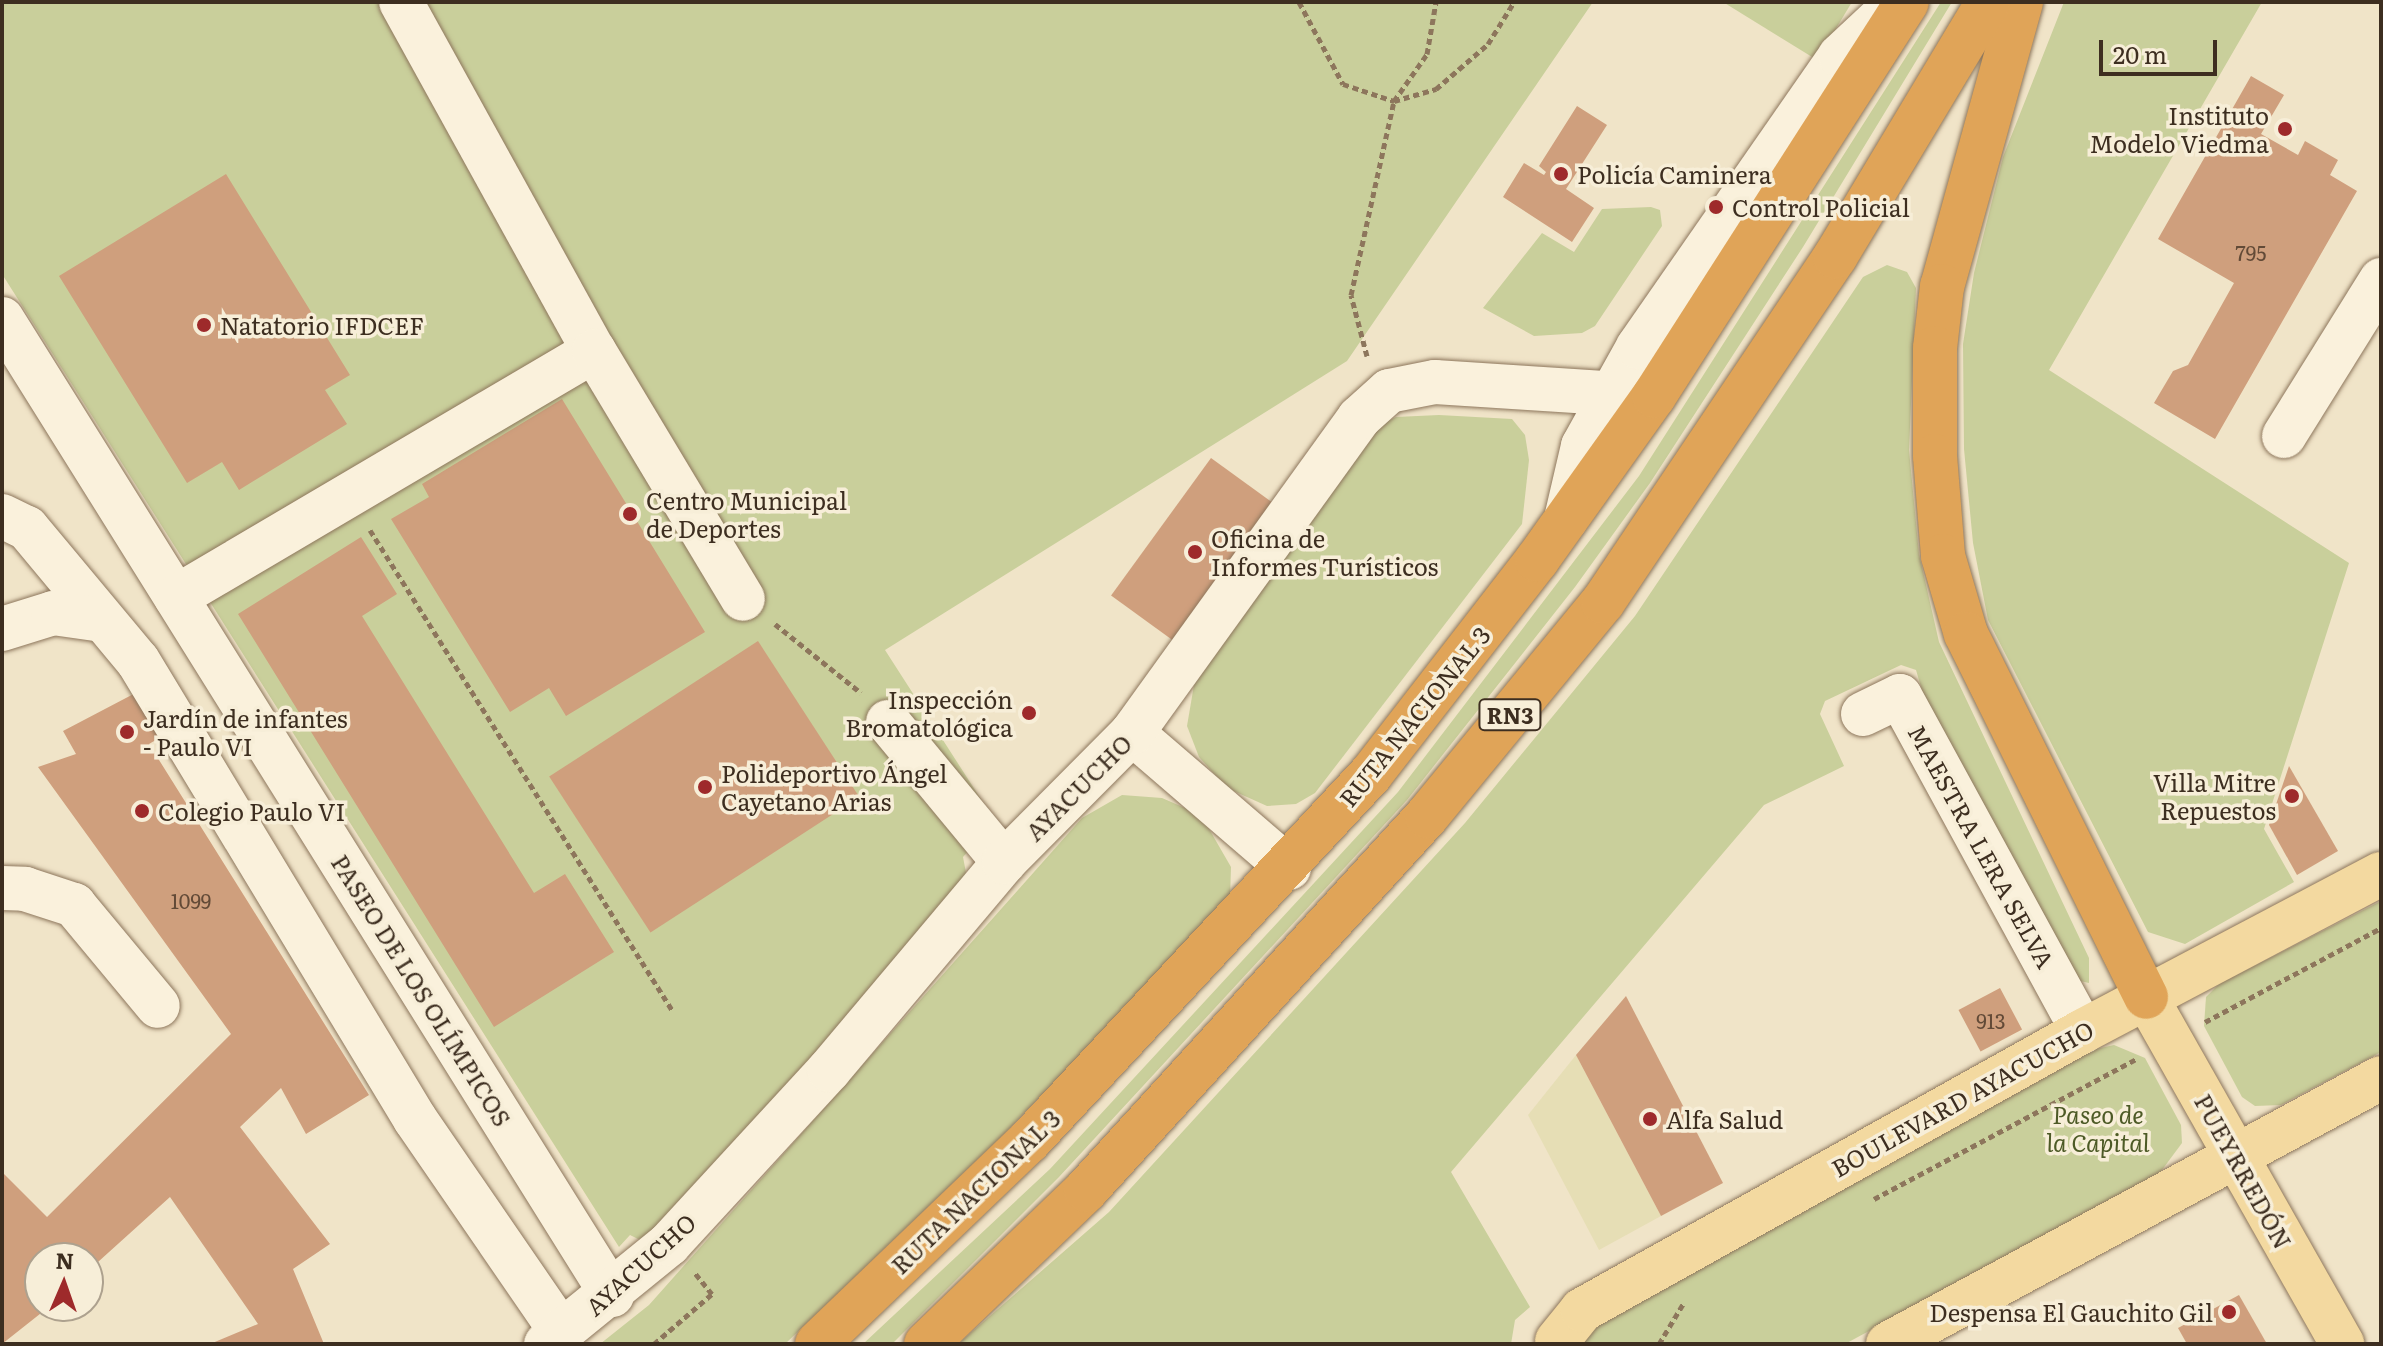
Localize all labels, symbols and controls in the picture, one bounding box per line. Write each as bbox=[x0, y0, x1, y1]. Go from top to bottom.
scale bar bbox=[2103, 24, 2221, 74]
text: 20 m bbox=[2113, 36, 2167, 71]
place label: Instituto Modelo Viedma bbox=[2090, 101, 2269, 157]
marker: Instituto Modelo Viedma bbox=[2276, 120, 2294, 138]
place label: Policía Caminera bbox=[1577, 160, 1772, 188]
marker: Policía Caminera bbox=[1552, 165, 1570, 183]
place label: Control Policial bbox=[1732, 193, 1910, 221]
marker: Control Policial bbox=[1707, 198, 1725, 216]
house number: 795 bbox=[2236, 240, 2266, 264]
place label: Natatorio IFDCEF bbox=[220, 311, 424, 339]
marker: Natatorio IFDCEF bbox=[195, 316, 213, 334]
place label: Centro Municipal de Deportes bbox=[646, 486, 847, 542]
marker: Centro Municipal de Deportes bbox=[621, 505, 639, 523]
place label: Oficina de Informes Turísticos bbox=[1211, 524, 1438, 580]
marker: Oficina de Informes Turísticos bbox=[1186, 543, 1204, 561]
street label: RUTA NACIONAL 3 bbox=[1332, 620, 1496, 812]
place label: Inspección Bromatológica bbox=[845, 685, 1013, 741]
road number: RN3 bbox=[1478, 697, 1542, 733]
place label: Jardín de infantes - Paulo VI bbox=[143, 704, 348, 760]
marker: Inspección Bromatológica bbox=[1020, 704, 1038, 722]
street label: MAESTRA LERA SELVA bbox=[1903, 719, 2061, 973]
marker: Jardín de infantes - Paulo VI bbox=[118, 723, 136, 741]
street label: AYACUCHO bbox=[1019, 728, 1137, 846]
place label: Polideportivo Ángel Cayetano Arias bbox=[721, 759, 947, 815]
place label: Villa Mitre Repuestos bbox=[2153, 768, 2276, 824]
marker: Polideportivo Ángel Cayetano Arias bbox=[696, 778, 714, 796]
marker: Villa Mitre Repuestos bbox=[2283, 787, 2301, 805]
place label: Colegio Paulo VI bbox=[158, 797, 345, 825]
marker: Colegio Paulo VI bbox=[133, 802, 151, 820]
street label: PASEO DE LOS OLÍMPICOS bbox=[326, 849, 518, 1131]
house number: 1099 bbox=[171, 888, 211, 912]
house number: 913 bbox=[1976, 1008, 2006, 1032]
street label: BOULEVARD AYACUCHO bbox=[1826, 1014, 2098, 1182]
street label: PUEYRREDÓN bbox=[2190, 1089, 2298, 1253]
park label: Paseo de la Capital bbox=[2046, 1100, 2150, 1156]
street label: RUTA NACIONAL 3 bbox=[885, 1103, 1065, 1279]
place label: Alfa Salud bbox=[1666, 1105, 1783, 1133]
marker: Alfa Salud bbox=[1641, 1110, 1659, 1128]
street label: AYACUCHO bbox=[579, 1207, 701, 1321]
north arrow bbox=[24, 1242, 104, 1322]
text: N bbox=[55, 1243, 75, 1276]
place label: Despensa El Gauchito Gil bbox=[1929, 1298, 2213, 1326]
marker: Despensa El Gauchito Gil bbox=[2220, 1303, 2238, 1321]

